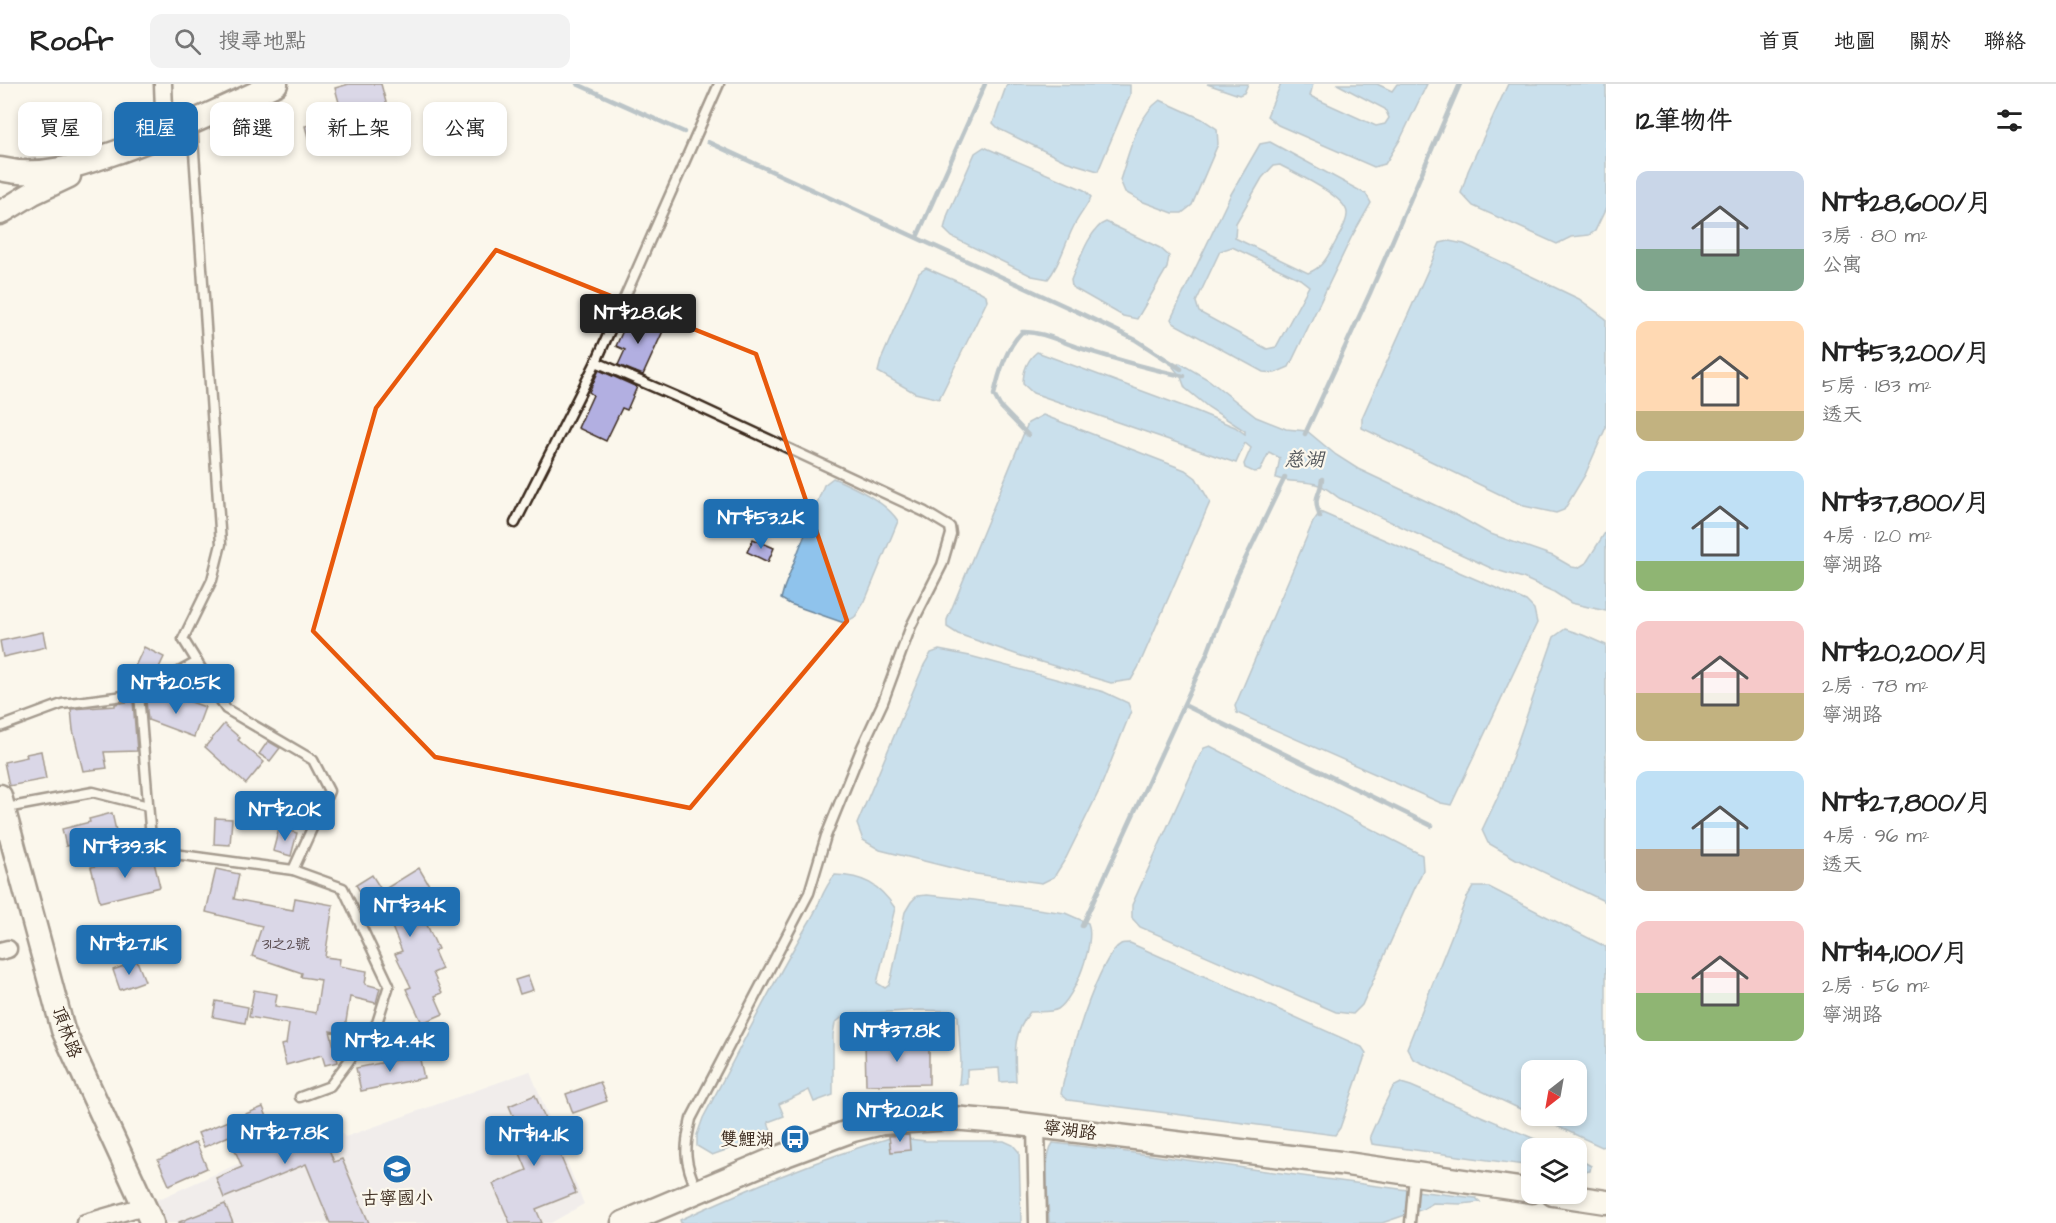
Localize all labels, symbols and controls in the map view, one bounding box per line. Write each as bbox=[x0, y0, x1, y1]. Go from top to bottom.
search box bbox=[150, 14, 570, 68]
text: Roofr bbox=[30, 22, 114, 61]
icon: search bbox=[171, 25, 204, 58]
text: 搜尋地點 bbox=[219, 26, 307, 57]
text: 首頁 bbox=[1759, 27, 1801, 56]
text: 地圖 bbox=[1834, 27, 1876, 56]
text: 關於 bbox=[1909, 27, 1951, 56]
text: 聯絡 bbox=[1984, 27, 2026, 56]
chip: 買屋 bbox=[18, 102, 102, 156]
chip: 租屋 bbox=[114, 102, 198, 156]
chip: 篩選 bbox=[210, 102, 294, 156]
chip: 新上架 bbox=[306, 102, 411, 156]
chip: 公寓 bbox=[423, 102, 507, 156]
text: 12筆物件 bbox=[1636, 103, 1732, 139]
icon: filters bbox=[1993, 104, 2026, 137]
text: NT$28,600/月 bbox=[1822, 185, 1992, 221]
icon: home bbox=[1684, 195, 1756, 267]
text: 3房 · 80 m² bbox=[1822, 222, 1928, 250]
text: 公寓 bbox=[1822, 251, 1862, 279]
pin: NT$28.6K bbox=[576, 294, 700, 345]
text: NT$28.6K bbox=[594, 299, 682, 327]
text: NT$53,200/月 bbox=[1822, 335, 1991, 371]
icon: home bbox=[1684, 345, 1756, 417]
text: 5房 · 183 m² bbox=[1822, 372, 1932, 400]
text: 透天 bbox=[1822, 401, 1862, 429]
water label: 慈湖 bbox=[1284, 446, 1326, 474]
text: NT$37,800/月 bbox=[1822, 485, 1990, 521]
icon: home bbox=[1684, 495, 1756, 567]
pin: NT$53.2K bbox=[699, 499, 823, 550]
text: NT$53.2K bbox=[718, 504, 804, 532]
text: 4房 · 120 m² bbox=[1822, 522, 1932, 550]
text: 寧湖路 bbox=[1822, 551, 1882, 579]
text: NT$20,200/月 bbox=[1822, 635, 1990, 671]
icon: home bbox=[1684, 645, 1756, 717]
pin: NT$20.5K bbox=[114, 664, 238, 715]
text: NT$20.5K bbox=[131, 669, 221, 697]
text: 2房 · 78 m² bbox=[1822, 672, 1929, 700]
text: 寧湖路 bbox=[1822, 701, 1882, 729]
text: NT$27,800/月 bbox=[1822, 785, 1992, 821]
pin: NT$20K bbox=[236, 791, 334, 842]
icon: home bbox=[1684, 795, 1756, 867]
text: NT$20K bbox=[249, 796, 321, 824]
text: 4房 · 96 m² bbox=[1822, 822, 1929, 850]
pin: NT$39.3K bbox=[63, 828, 187, 879]
text: NT$39.3K bbox=[84, 833, 166, 861]
text: 透天 bbox=[1822, 851, 1862, 879]
pin: NT$34K bbox=[361, 887, 459, 938]
text: NT$34K bbox=[374, 892, 446, 920]
pin: NT$27.1K bbox=[67, 925, 191, 976]
text: NT$27.1K bbox=[90, 930, 168, 958]
house number: 31之2號 bbox=[262, 934, 310, 955]
text: NT$14,100/月 bbox=[1822, 935, 1969, 971]
icon: home bbox=[1684, 945, 1756, 1017]
text: 2房 · 56 m² bbox=[1822, 972, 1930, 1000]
text: 寧湖路 bbox=[1822, 1001, 1882, 1029]
street label: 頂林路 bbox=[46, 1003, 88, 1062]
pin: NT$37.8K bbox=[835, 1012, 959, 1063]
text: NT$37.8K bbox=[854, 1017, 940, 1045]
pin: NT$24.4K bbox=[328, 1022, 452, 1073]
text: NT$24.4K bbox=[345, 1027, 435, 1055]
north arrow bbox=[1521, 1060, 1587, 1126]
map controls bbox=[1521, 1060, 1587, 1204]
pin: NT$20.2K bbox=[838, 1092, 962, 1143]
text: NT$20.2K bbox=[857, 1097, 943, 1125]
pin: NT$27.8K bbox=[223, 1114, 347, 1165]
street label: 寧湖路 bbox=[1042, 1115, 1098, 1146]
pin: NT$14.1K bbox=[472, 1116, 596, 1167]
text: NT$27.8K bbox=[241, 1119, 329, 1147]
text: NT$14.1K bbox=[499, 1121, 569, 1149]
bus stop icon: 雙鯉湖 bbox=[779, 1123, 811, 1155]
place label: 雙鯉湖 bbox=[720, 1127, 774, 1152]
button: layers bbox=[1521, 1138, 1587, 1204]
school or university icon: 古寧國小 bbox=[381, 1153, 413, 1185]
place label: 古寧國小 bbox=[361, 1186, 433, 1211]

